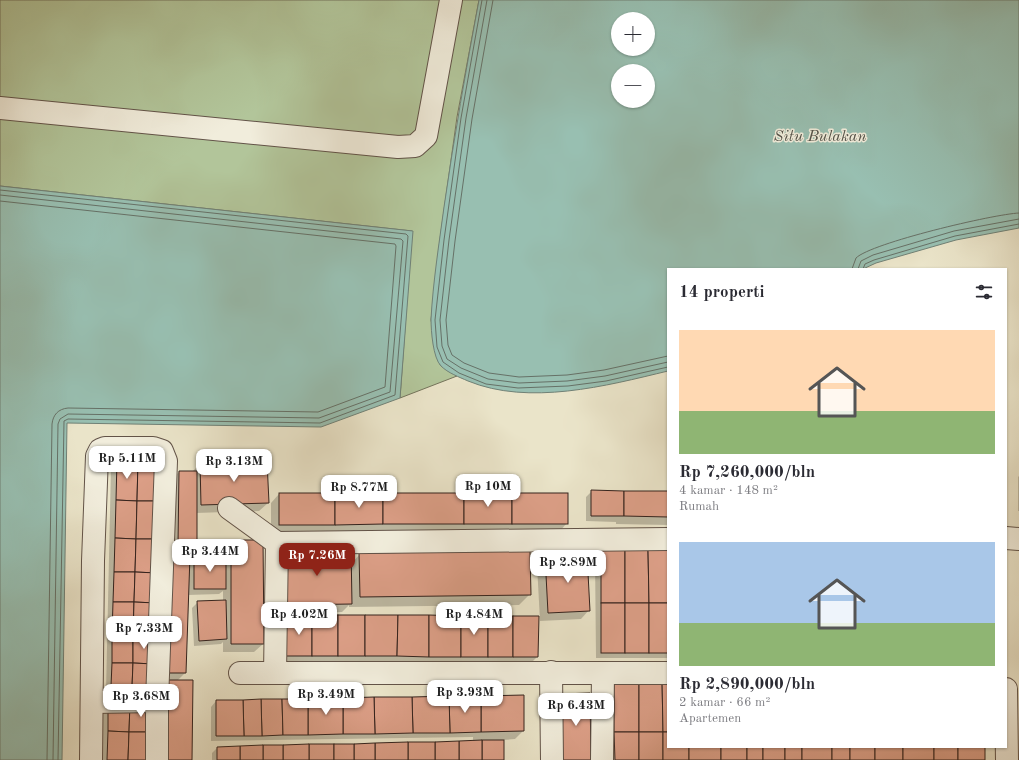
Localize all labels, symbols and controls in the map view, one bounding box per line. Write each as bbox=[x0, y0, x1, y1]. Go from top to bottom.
map controls bbox=[611, 12, 655, 108]
button: + bbox=[611, 12, 655, 56]
button: − bbox=[611, 64, 655, 108]
water label: Situ Bulakan bbox=[774, 129, 867, 145]
icon: filters bbox=[973, 281, 995, 303]
text: 14 properti bbox=[679, 284, 765, 301]
icon: home bbox=[801, 356, 873, 428]
pin: Rp 5.11M bbox=[86, 446, 168, 480]
pin: Rp 3.13M bbox=[193, 449, 275, 483]
text: Rp 5.11M bbox=[98, 452, 156, 465]
text: Rp 3.13M bbox=[205, 455, 263, 468]
text: Rp 7,260,000/bln bbox=[679, 464, 815, 481]
pin: Rp 10M bbox=[455, 474, 521, 508]
pin: Rp 8.77M bbox=[318, 475, 400, 509]
text: Rp 10M bbox=[465, 480, 511, 493]
text: Rp 8.77M bbox=[330, 481, 388, 494]
text: 4 kamar · 148 m² bbox=[679, 484, 778, 497]
text: Rumah bbox=[679, 500, 719, 513]
pin: Rp 3.44M bbox=[169, 539, 251, 573]
pin: Rp 7.26M bbox=[276, 543, 358, 577]
text: Rp 3.44M bbox=[181, 545, 239, 558]
text: Rp 7.26M bbox=[288, 549, 346, 562]
pin: Rp 2.89M bbox=[527, 550, 609, 584]
text: Rp 2.89M bbox=[539, 556, 597, 569]
icon: home bbox=[801, 568, 873, 640]
pin: Rp 4.02M bbox=[258, 602, 340, 636]
pin: Rp 4.84M bbox=[433, 602, 515, 636]
text: Rp 4.02M bbox=[270, 608, 328, 621]
text: Rp 4.84M bbox=[445, 608, 503, 621]
pin: Rp 7.33M bbox=[103, 616, 185, 650]
text: Rp 7.33M bbox=[115, 622, 173, 635]
text: Rp 2,890,000/bln bbox=[679, 676, 815, 693]
pin: Rp 3.93M bbox=[424, 680, 506, 714]
pin: Rp 3.49M bbox=[285, 682, 367, 716]
pin: Rp 3.68M bbox=[100, 684, 182, 718]
text: Rp 3.93M bbox=[436, 686, 494, 699]
text: Rp 3.49M bbox=[297, 688, 355, 701]
text: Rp 3.68M bbox=[112, 690, 170, 703]
pin: Rp 6.43M bbox=[535, 693, 617, 727]
text: 2 kamar · 66 m² bbox=[679, 696, 770, 709]
text: Rp 6.43M bbox=[547, 699, 605, 712]
text: Apartemen bbox=[679, 712, 741, 725]

